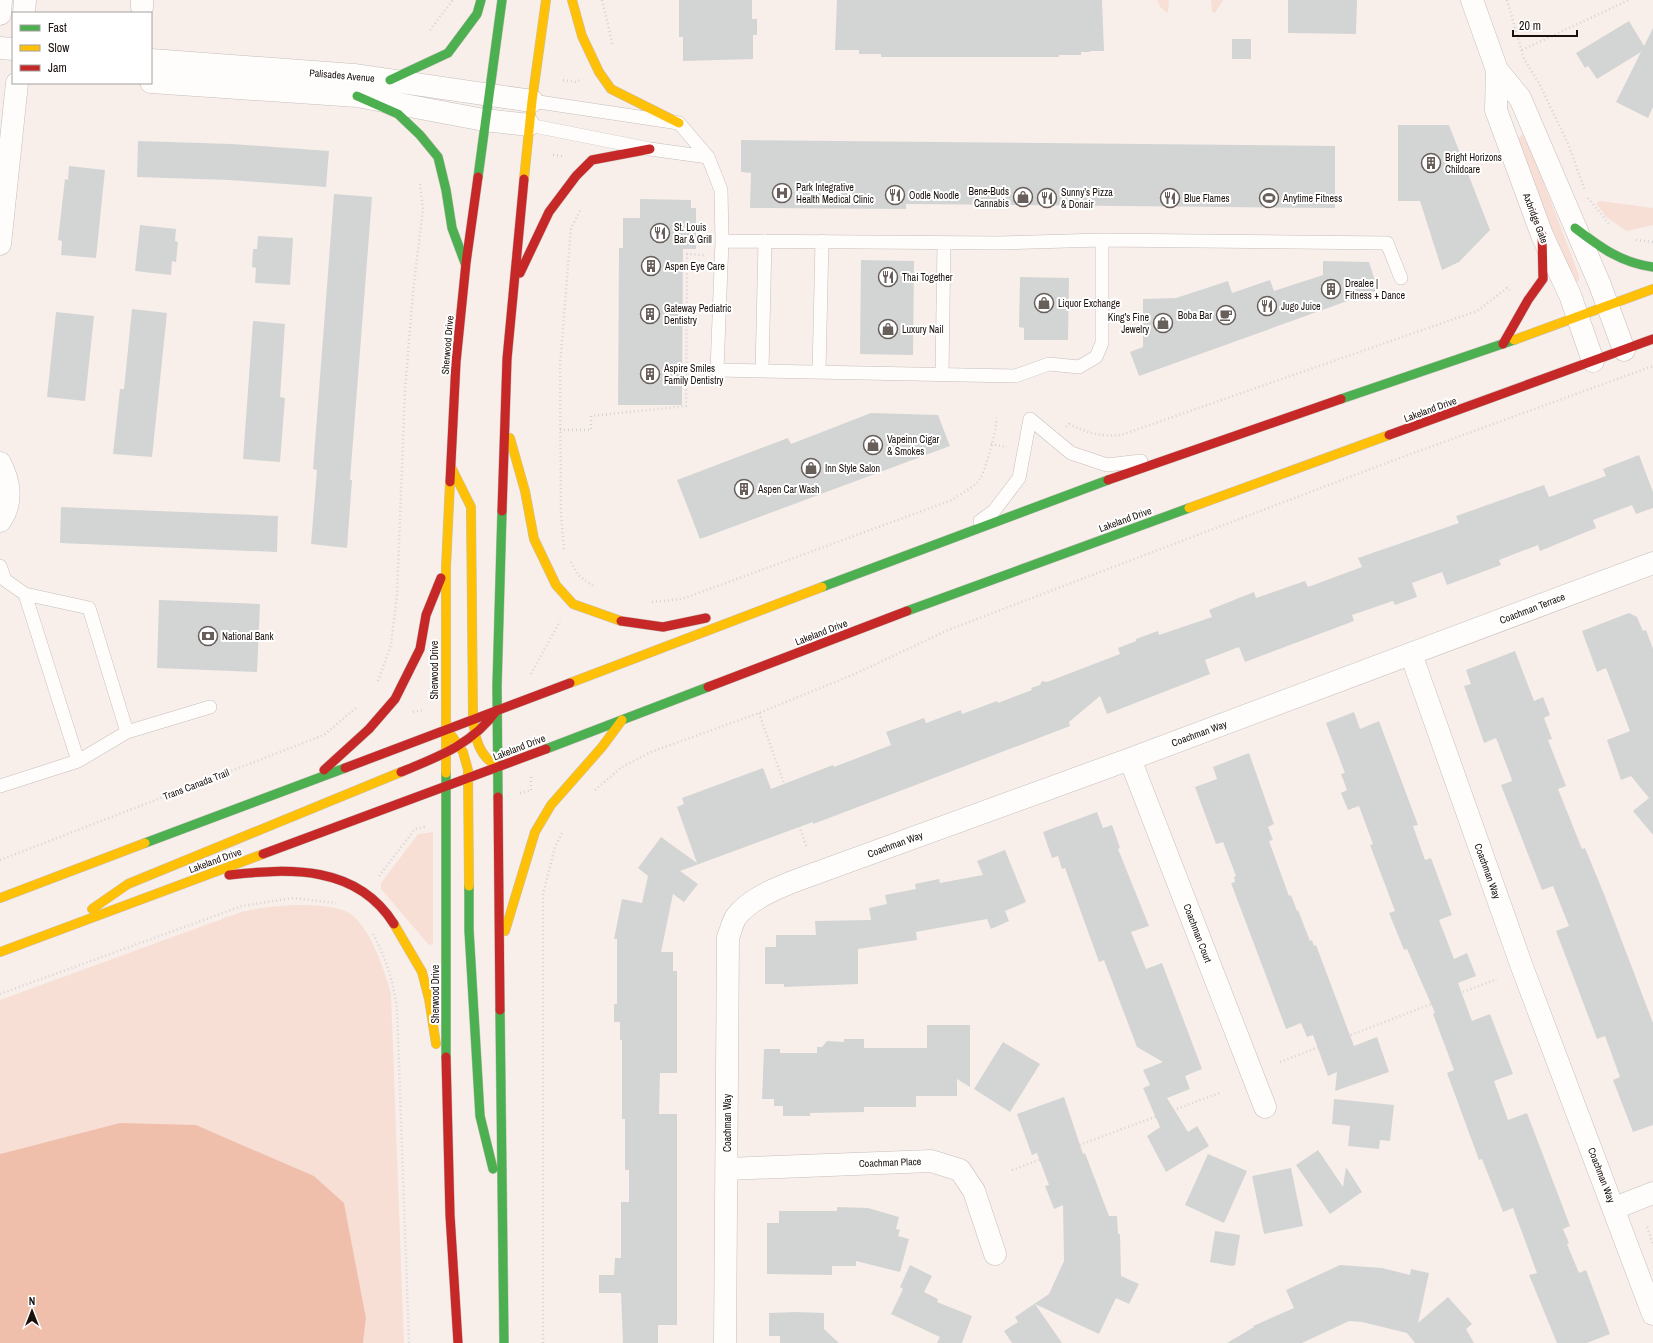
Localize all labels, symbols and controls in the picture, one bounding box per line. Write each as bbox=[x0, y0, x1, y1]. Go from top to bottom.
legend bbox=[12, 12, 152, 84]
scale bar bbox=[1513, 12, 1577, 38]
text: 20 m bbox=[1519, 18, 1541, 34]
text: Fast bbox=[48, 20, 67, 36]
text: Slow bbox=[48, 40, 70, 56]
text: Jam bbox=[48, 60, 67, 76]
street label: Palisades Avenue bbox=[309, 66, 376, 85]
place label: Bright Horizons Childcare bbox=[1445, 151, 1502, 176]
building icon: Bright Horizons Childcare bbox=[1420, 152, 1442, 174]
place label: Park Integrative Health Medical Clinic bbox=[796, 181, 874, 206]
hospital icon: Park Integrative Health Medical Clinic bbox=[771, 182, 793, 204]
restaurant icon: Oodle Noodle bbox=[884, 184, 906, 206]
place label: Bene-Buds Cannabis bbox=[968, 185, 1009, 210]
shop icon: Bene-Buds Cannabis bbox=[1012, 186, 1034, 208]
place label: Sunny’s Pizza & Donair bbox=[1061, 186, 1113, 211]
restaurant icon: Sunny’s Pizza & Donair bbox=[1036, 187, 1058, 209]
restaurant icon: Blue Flames bbox=[1159, 187, 1181, 209]
sports icon: Anytime Fitness bbox=[1258, 187, 1280, 209]
place label: Oodle Noodle bbox=[909, 189, 960, 202]
street label: Axbridge Gate bbox=[1520, 190, 1551, 246]
place label: Blue Flames bbox=[1184, 192, 1230, 205]
place label: Anytime Fitness bbox=[1282, 192, 1342, 205]
place label: St. Louis Bar & Grill bbox=[674, 221, 712, 246]
restaurant icon: St. Louis Bar & Grill bbox=[649, 222, 671, 244]
building icon: Aspen Eye Care bbox=[640, 255, 662, 277]
place label: Aspen Eye Care bbox=[664, 260, 725, 273]
restaurant icon: Thai Together bbox=[877, 266, 899, 288]
place label: Thai Together bbox=[902, 271, 953, 284]
place label: Drealee | Fitness + Dance bbox=[1345, 277, 1405, 302]
building icon: Drealee | Fitness + Dance bbox=[1320, 278, 1342, 300]
shop icon: Liquor Exchange bbox=[1033, 292, 1055, 314]
restaurant icon: Jugo Juice bbox=[1256, 295, 1278, 317]
place label: Liquor Exchange bbox=[1058, 297, 1120, 310]
place label: Jugo Juice bbox=[1281, 300, 1321, 313]
place label: Gateway Pediatric Dentistry bbox=[664, 302, 731, 327]
building icon: Gateway Pediatric Dentistry bbox=[639, 303, 661, 325]
cafe icon: Boba Bar bbox=[1215, 304, 1237, 326]
place label: Boba Bar bbox=[1178, 309, 1212, 322]
place label: King's Fine Jewelry bbox=[1108, 311, 1150, 336]
shop icon: King's Fine Jewelry bbox=[1152, 312, 1174, 334]
street label: Sherwood Drive bbox=[438, 315, 457, 375]
shop icon: Luxury Nail bbox=[877, 318, 899, 340]
place label: Luxury Nail bbox=[902, 323, 944, 336]
place label: Aspire Smiles Family Dentistry bbox=[663, 362, 724, 387]
building icon: Aspire Smiles Family Dentistry bbox=[639, 363, 661, 385]
street label: Lakeland Drive bbox=[1402, 394, 1459, 425]
place label: Vapeinn Cigar & Smokes bbox=[887, 433, 940, 458]
shop icon: Vapeinn Cigar & Smokes bbox=[862, 434, 884, 456]
shop icon: Inn Style Salon bbox=[800, 457, 822, 479]
place label: Inn Style Salon bbox=[825, 462, 880, 475]
building icon: Aspen Car Wash bbox=[733, 478, 755, 500]
place label: Aspen Car Wash bbox=[757, 483, 820, 496]
street label: Lakeland Drive bbox=[1097, 504, 1154, 535]
street label: Coachman Terrace bbox=[1498, 590, 1567, 627]
street label: Lakeland Drive bbox=[793, 616, 850, 648]
bank icon: National Bank bbox=[197, 625, 219, 647]
place label: National Bank bbox=[222, 630, 274, 643]
street label: Sherwood Drive bbox=[428, 640, 441, 699]
street label: Coachman Way bbox=[1170, 717, 1230, 750]
street label: Lakeland Drive bbox=[491, 731, 548, 763]
street label: Trans Canada Trail bbox=[161, 766, 231, 803]
street label: Coachman Way bbox=[866, 828, 926, 861]
street label: Coachman Way bbox=[1471, 842, 1504, 902]
street label: Lakeland Drive bbox=[187, 845, 244, 876]
street label: Coachman Court bbox=[1180, 902, 1215, 965]
street label: Sherwood Drive bbox=[429, 964, 442, 1023]
street label: Coachman Way bbox=[721, 1093, 734, 1152]
street label: Coachman Way bbox=[1585, 1146, 1618, 1205]
street label: Coachman Place bbox=[859, 1155, 922, 1170]
north arrow bbox=[12, 1291, 52, 1331]
text: N bbox=[29, 1294, 35, 1308]

